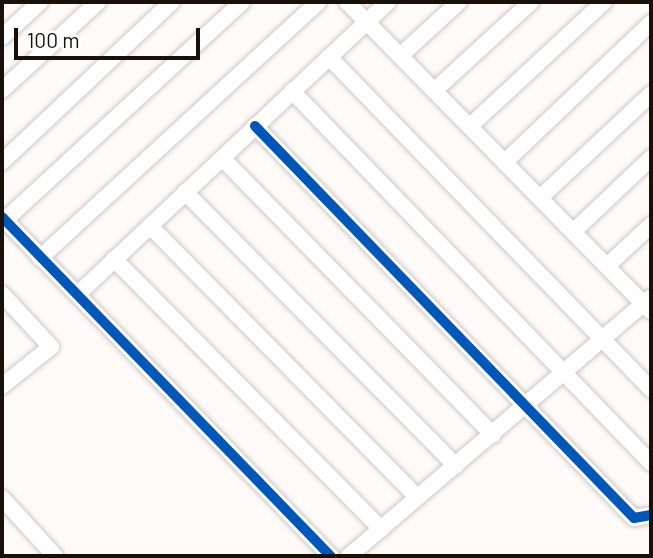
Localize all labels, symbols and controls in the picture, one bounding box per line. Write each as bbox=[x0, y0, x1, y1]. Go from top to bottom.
scale bar bbox=[18, 14, 203, 58]
text: 100 m bbox=[27, 27, 80, 52]

